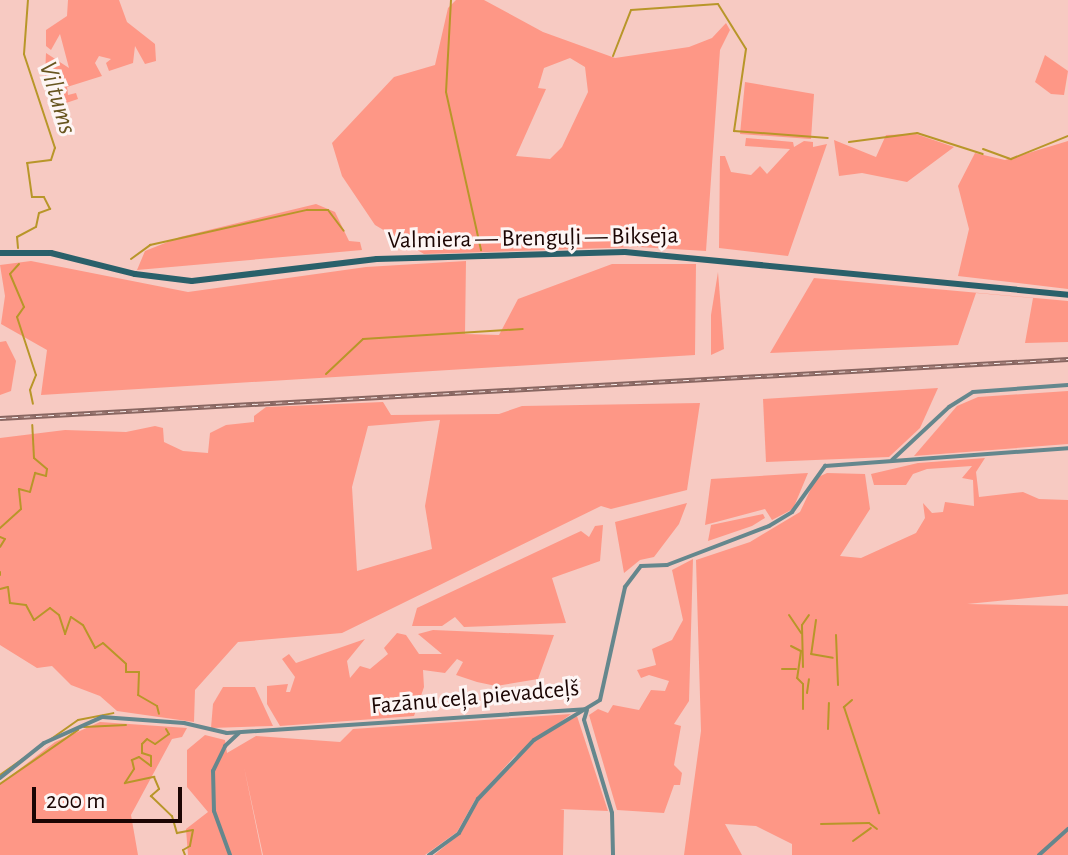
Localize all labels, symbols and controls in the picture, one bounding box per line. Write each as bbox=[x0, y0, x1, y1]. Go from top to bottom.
water label: Viltums bbox=[31, 58, 83, 138]
street label: Valmiera — Brenguļi — Bikseja bbox=[387, 222, 679, 256]
street label: Fazānu ceļa pievadceļš bbox=[370, 675, 580, 721]
scale bar bbox=[36, 771, 186, 821]
text: 200 m bbox=[46, 789, 105, 813]

